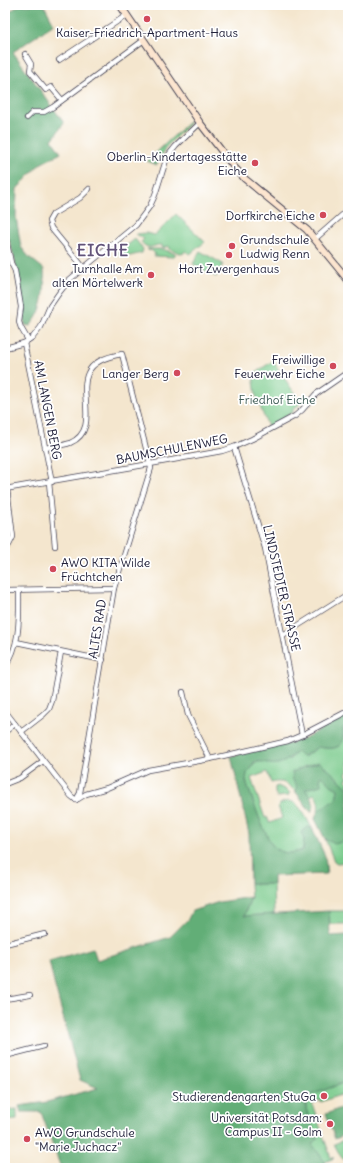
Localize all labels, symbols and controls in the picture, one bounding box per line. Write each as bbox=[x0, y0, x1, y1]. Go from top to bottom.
marker: Kaiser-Friedrich-Apartment-Haus bbox=[142, 14, 152, 24]
place label: Kaiser-Friedrich-Apartment-Haus bbox=[56, 25, 238, 40]
place label: Oberlin-Kindertagesstätte Eiche bbox=[107, 149, 247, 178]
marker: Oberlin-Kindertagesstätte Eiche bbox=[250, 158, 260, 168]
place label: Dorfkirche Eiche bbox=[226, 208, 315, 223]
marker: Dorfkirche Eiche bbox=[318, 210, 328, 220]
place label: Grundschule Ludwig Renn bbox=[240, 232, 310, 261]
district label: EICHE bbox=[77, 240, 129, 260]
marker: Grundschule Ludwig Renn bbox=[227, 241, 237, 251]
marker: Hort Zwergenhaus bbox=[224, 250, 234, 260]
place label: Turnhalle Am alten Mörtelwerk bbox=[52, 261, 143, 290]
place label: Hort Zwergenhaus bbox=[179, 261, 279, 276]
marker: Turnhalle Am alten Mörtelwerk bbox=[146, 270, 156, 280]
place label: Freiwillige Feuerwehr Eiche bbox=[234, 352, 325, 381]
street label: AM LANGEN BERG bbox=[31, 359, 65, 461]
marker: Freiwillige Feuerwehr Eiche bbox=[328, 361, 338, 371]
place label: Langer Berg bbox=[102, 366, 169, 381]
marker: Langer Berg bbox=[172, 368, 182, 378]
park label: Friedhof Eiche bbox=[238, 392, 316, 407]
street label: BAUMSCHULENWEG bbox=[115, 431, 229, 467]
street label: LINDSTEDTER STRASSE bbox=[260, 523, 304, 653]
place label: AWO KITA Wilde Früchtchen bbox=[61, 555, 150, 584]
marker: AWO KITA Wilde Früchtchen bbox=[48, 564, 58, 574]
street label: ALTES RAD bbox=[85, 598, 109, 660]
place label: Studierendengarten StuGa bbox=[172, 1089, 316, 1104]
marker: Studierendengarten StuGa bbox=[319, 1091, 329, 1101]
place label: Universität Potsdam: Campus II - Golm bbox=[211, 1110, 322, 1139]
marker: Universität Potsdam: Campus II - Golm bbox=[325, 1119, 335, 1129]
place label: AWO Grundschule "Marie Juchacz" bbox=[35, 1125, 135, 1154]
marker: AWO Grundschule "Marie Juchacz" bbox=[22, 1134, 32, 1144]

